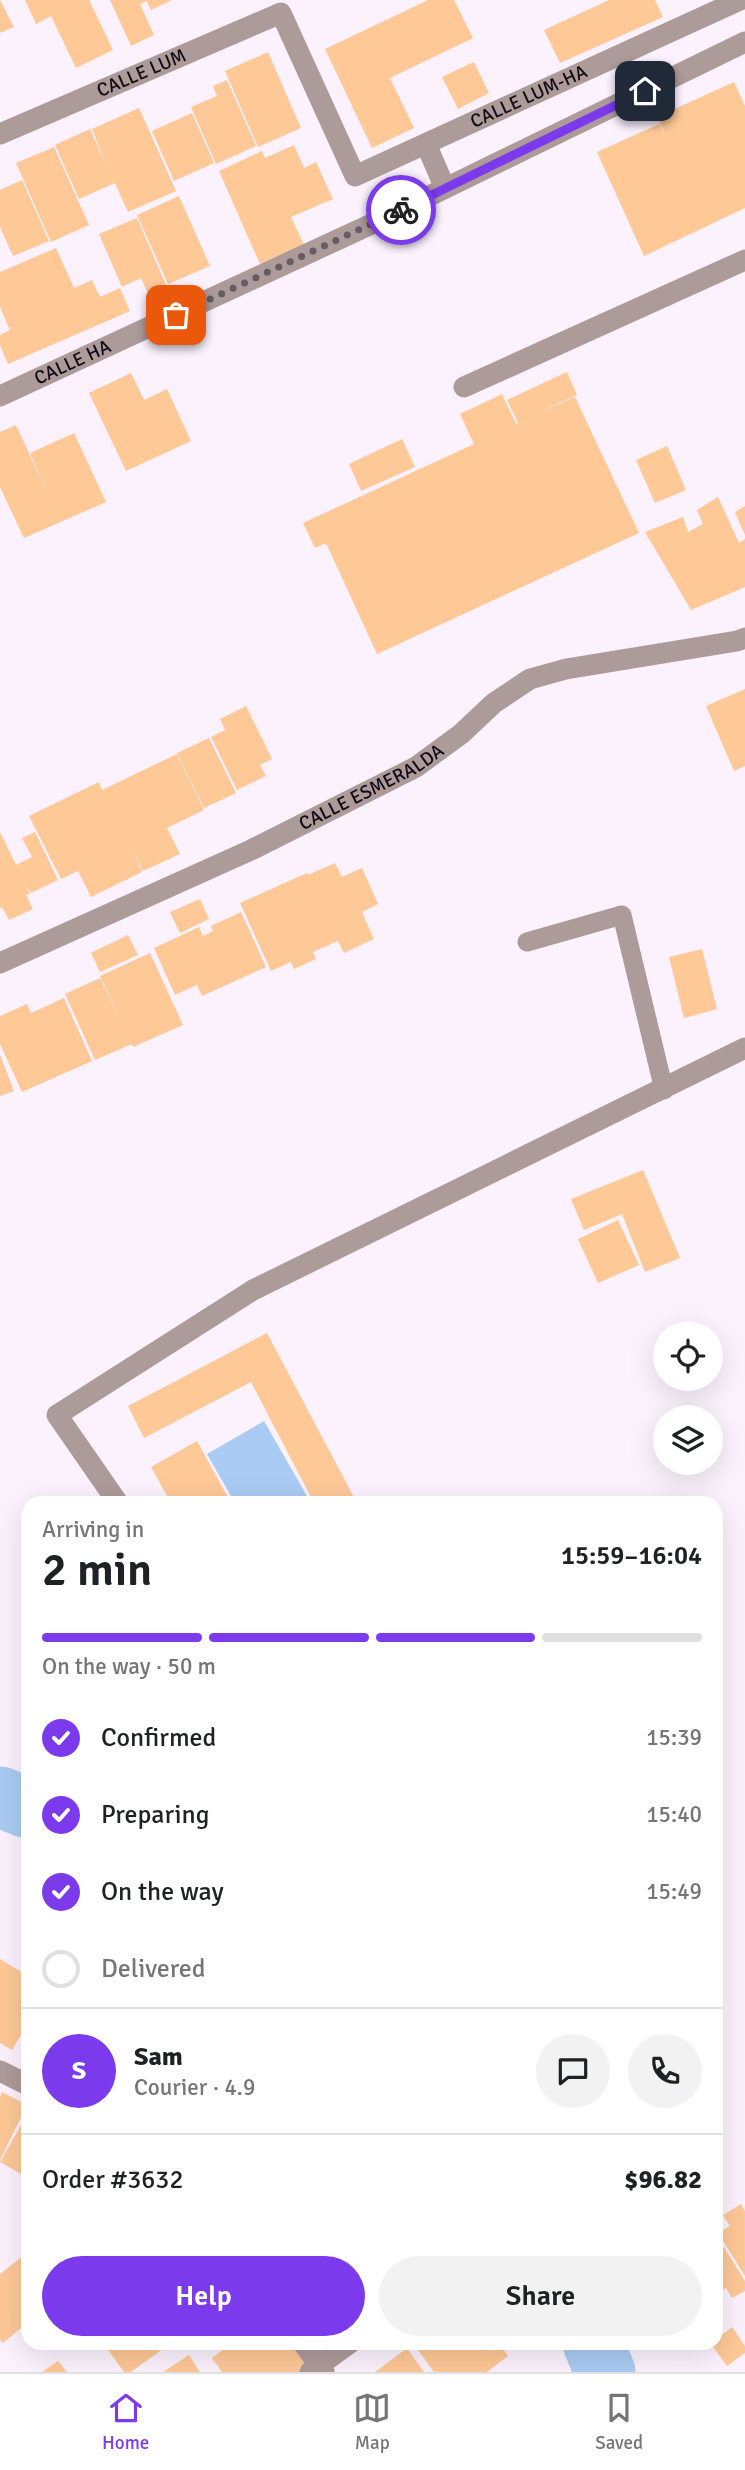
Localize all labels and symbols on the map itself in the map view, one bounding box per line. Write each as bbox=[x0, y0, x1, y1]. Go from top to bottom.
street label: CALLE LUM bbox=[93, 43, 190, 103]
street label: CALLE LUM-HA bbox=[466, 59, 591, 134]
pin bbox=[615, 61, 675, 121]
courier bbox=[366, 175, 436, 245]
pin bbox=[146, 285, 206, 345]
street label: CALLE HA bbox=[30, 334, 115, 391]
street label: CALLE ESMERALDA bbox=[295, 738, 449, 836]

